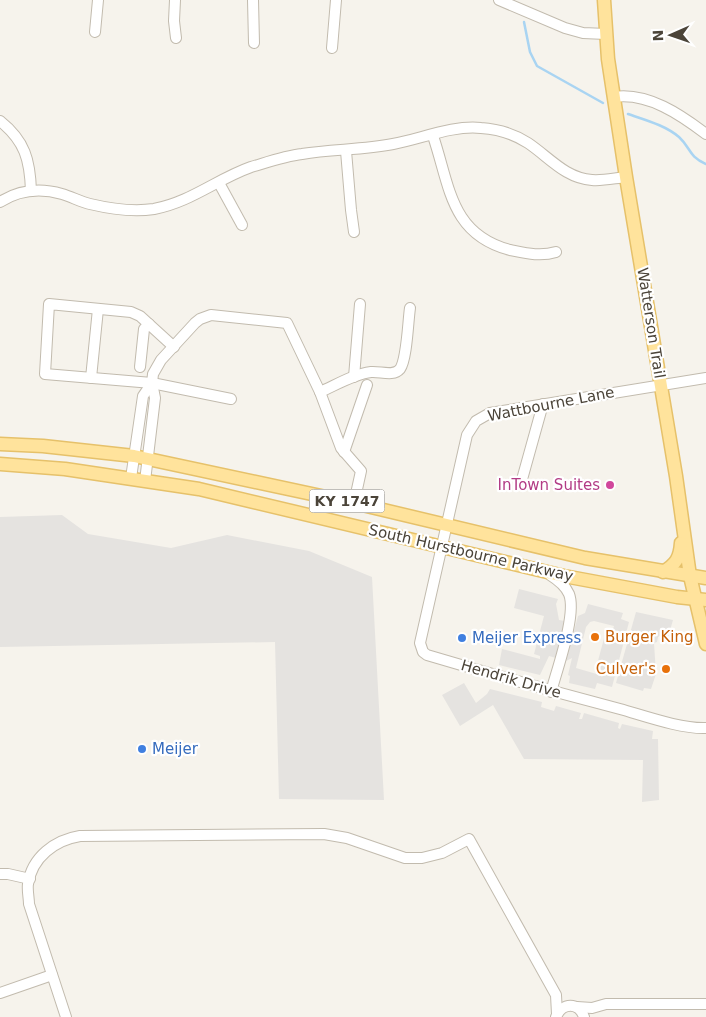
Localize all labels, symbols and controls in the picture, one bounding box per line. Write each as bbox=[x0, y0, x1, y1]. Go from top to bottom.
north arrow bbox=[646, 10, 696, 60]
text: N bbox=[650, 29, 666, 42]
street label: Watterson Trail bbox=[633, 266, 669, 380]
street label: Wattbourne Lane bbox=[486, 383, 616, 425]
place label: InTown Suites bbox=[498, 476, 600, 494]
marker: InTown Suites bbox=[604, 479, 616, 491]
road number: KY 1747 bbox=[310, 490, 384, 512]
street label: South Hurstbourne Parkway bbox=[367, 521, 575, 585]
place label: Burger King bbox=[605, 628, 693, 646]
place label: Meijer Express bbox=[472, 629, 581, 647]
marker: Burger King bbox=[589, 631, 601, 643]
marker: Meijer Express bbox=[456, 632, 468, 644]
street label: Hendrik Drive bbox=[459, 656, 563, 702]
place label: Culver's bbox=[596, 660, 656, 678]
marker: Culver's bbox=[660, 663, 672, 675]
place label: Meijer bbox=[152, 740, 199, 758]
marker: Meijer bbox=[136, 743, 148, 755]

